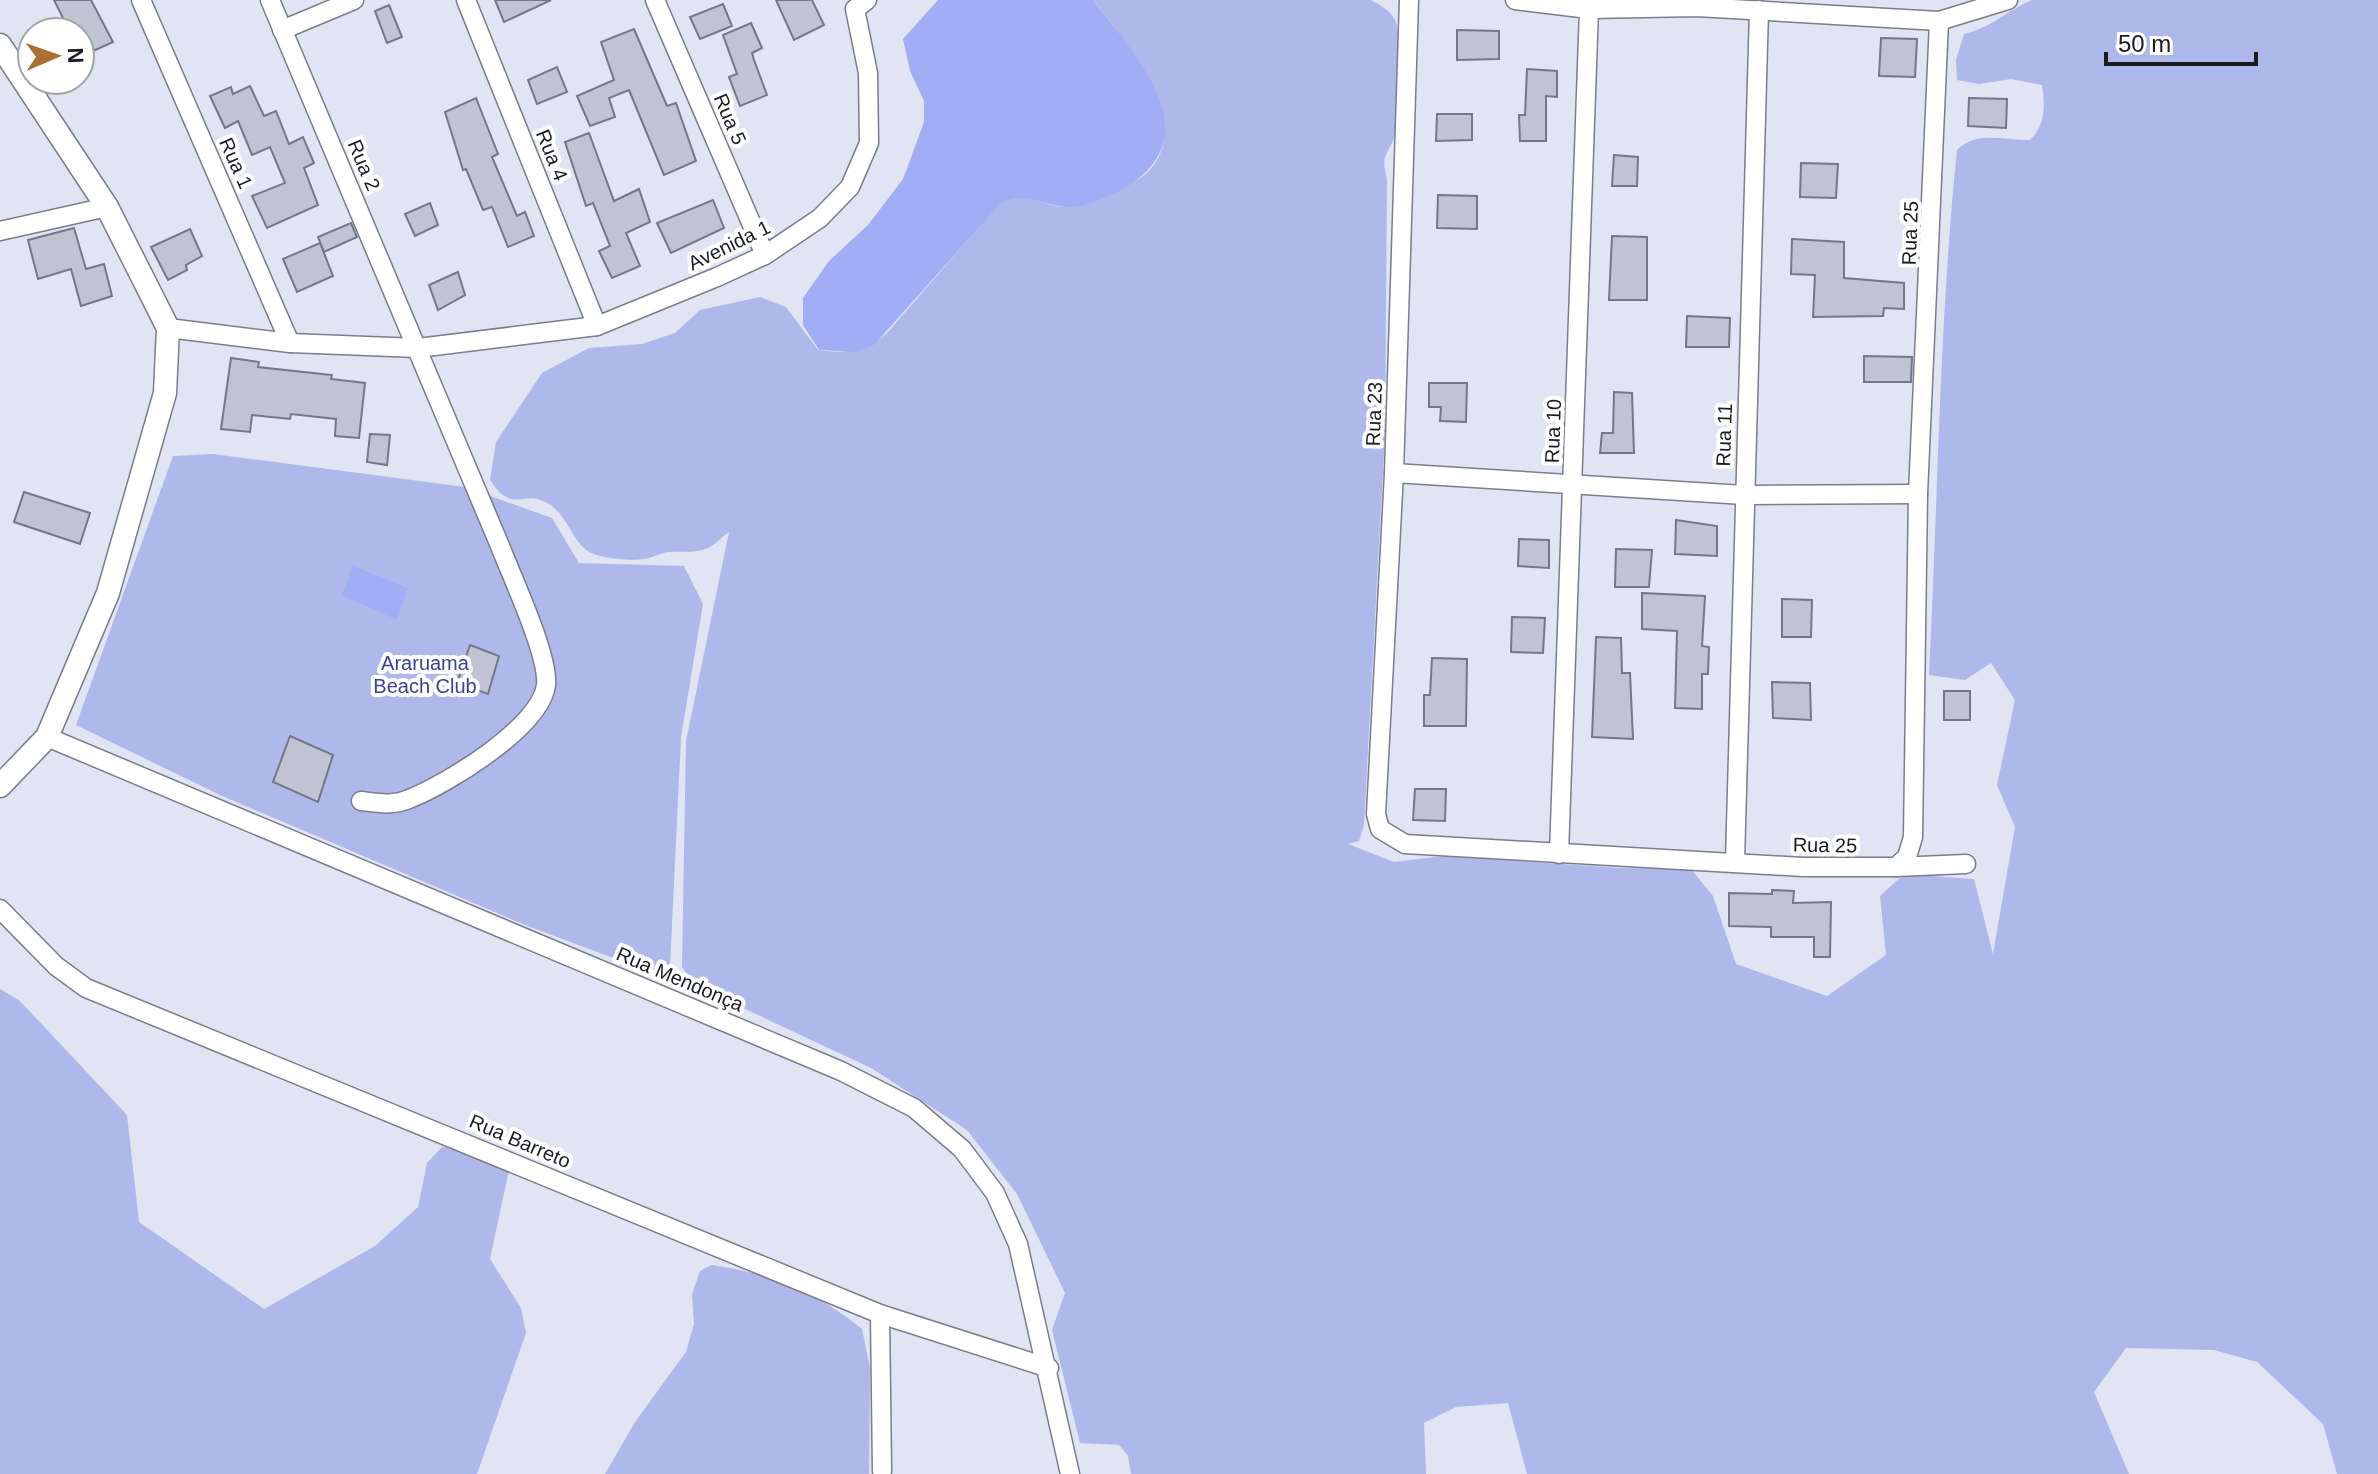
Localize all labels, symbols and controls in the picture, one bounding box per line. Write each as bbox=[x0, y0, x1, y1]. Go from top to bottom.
north arrow bbox=[16, 16, 96, 96]
scale bar bbox=[2106, 16, 2256, 66]
text: 50 m bbox=[2118, 30, 2171, 57]
text: N bbox=[63, 47, 88, 64]
street label: Rua 5 bbox=[709, 90, 751, 148]
street label: Rua 4 bbox=[532, 126, 572, 184]
street label: Rua 1 bbox=[215, 134, 257, 192]
street label: Rua 2 bbox=[343, 136, 385, 194]
street label: Rua 25 bbox=[1898, 200, 1922, 266]
street label: Avenida 1 bbox=[684, 216, 774, 274]
street label: Rua 23 bbox=[1362, 381, 1386, 447]
street label: Rua 10 bbox=[1541, 398, 1565, 464]
street label: Rua 11 bbox=[1712, 403, 1736, 467]
park label: Araruama Beach Club bbox=[373, 652, 477, 697]
street label: Rua 25 bbox=[1793, 833, 1857, 857]
street label: Rua Mendonça bbox=[613, 942, 748, 1016]
street label: Rua Barreto bbox=[466, 1110, 574, 1172]

